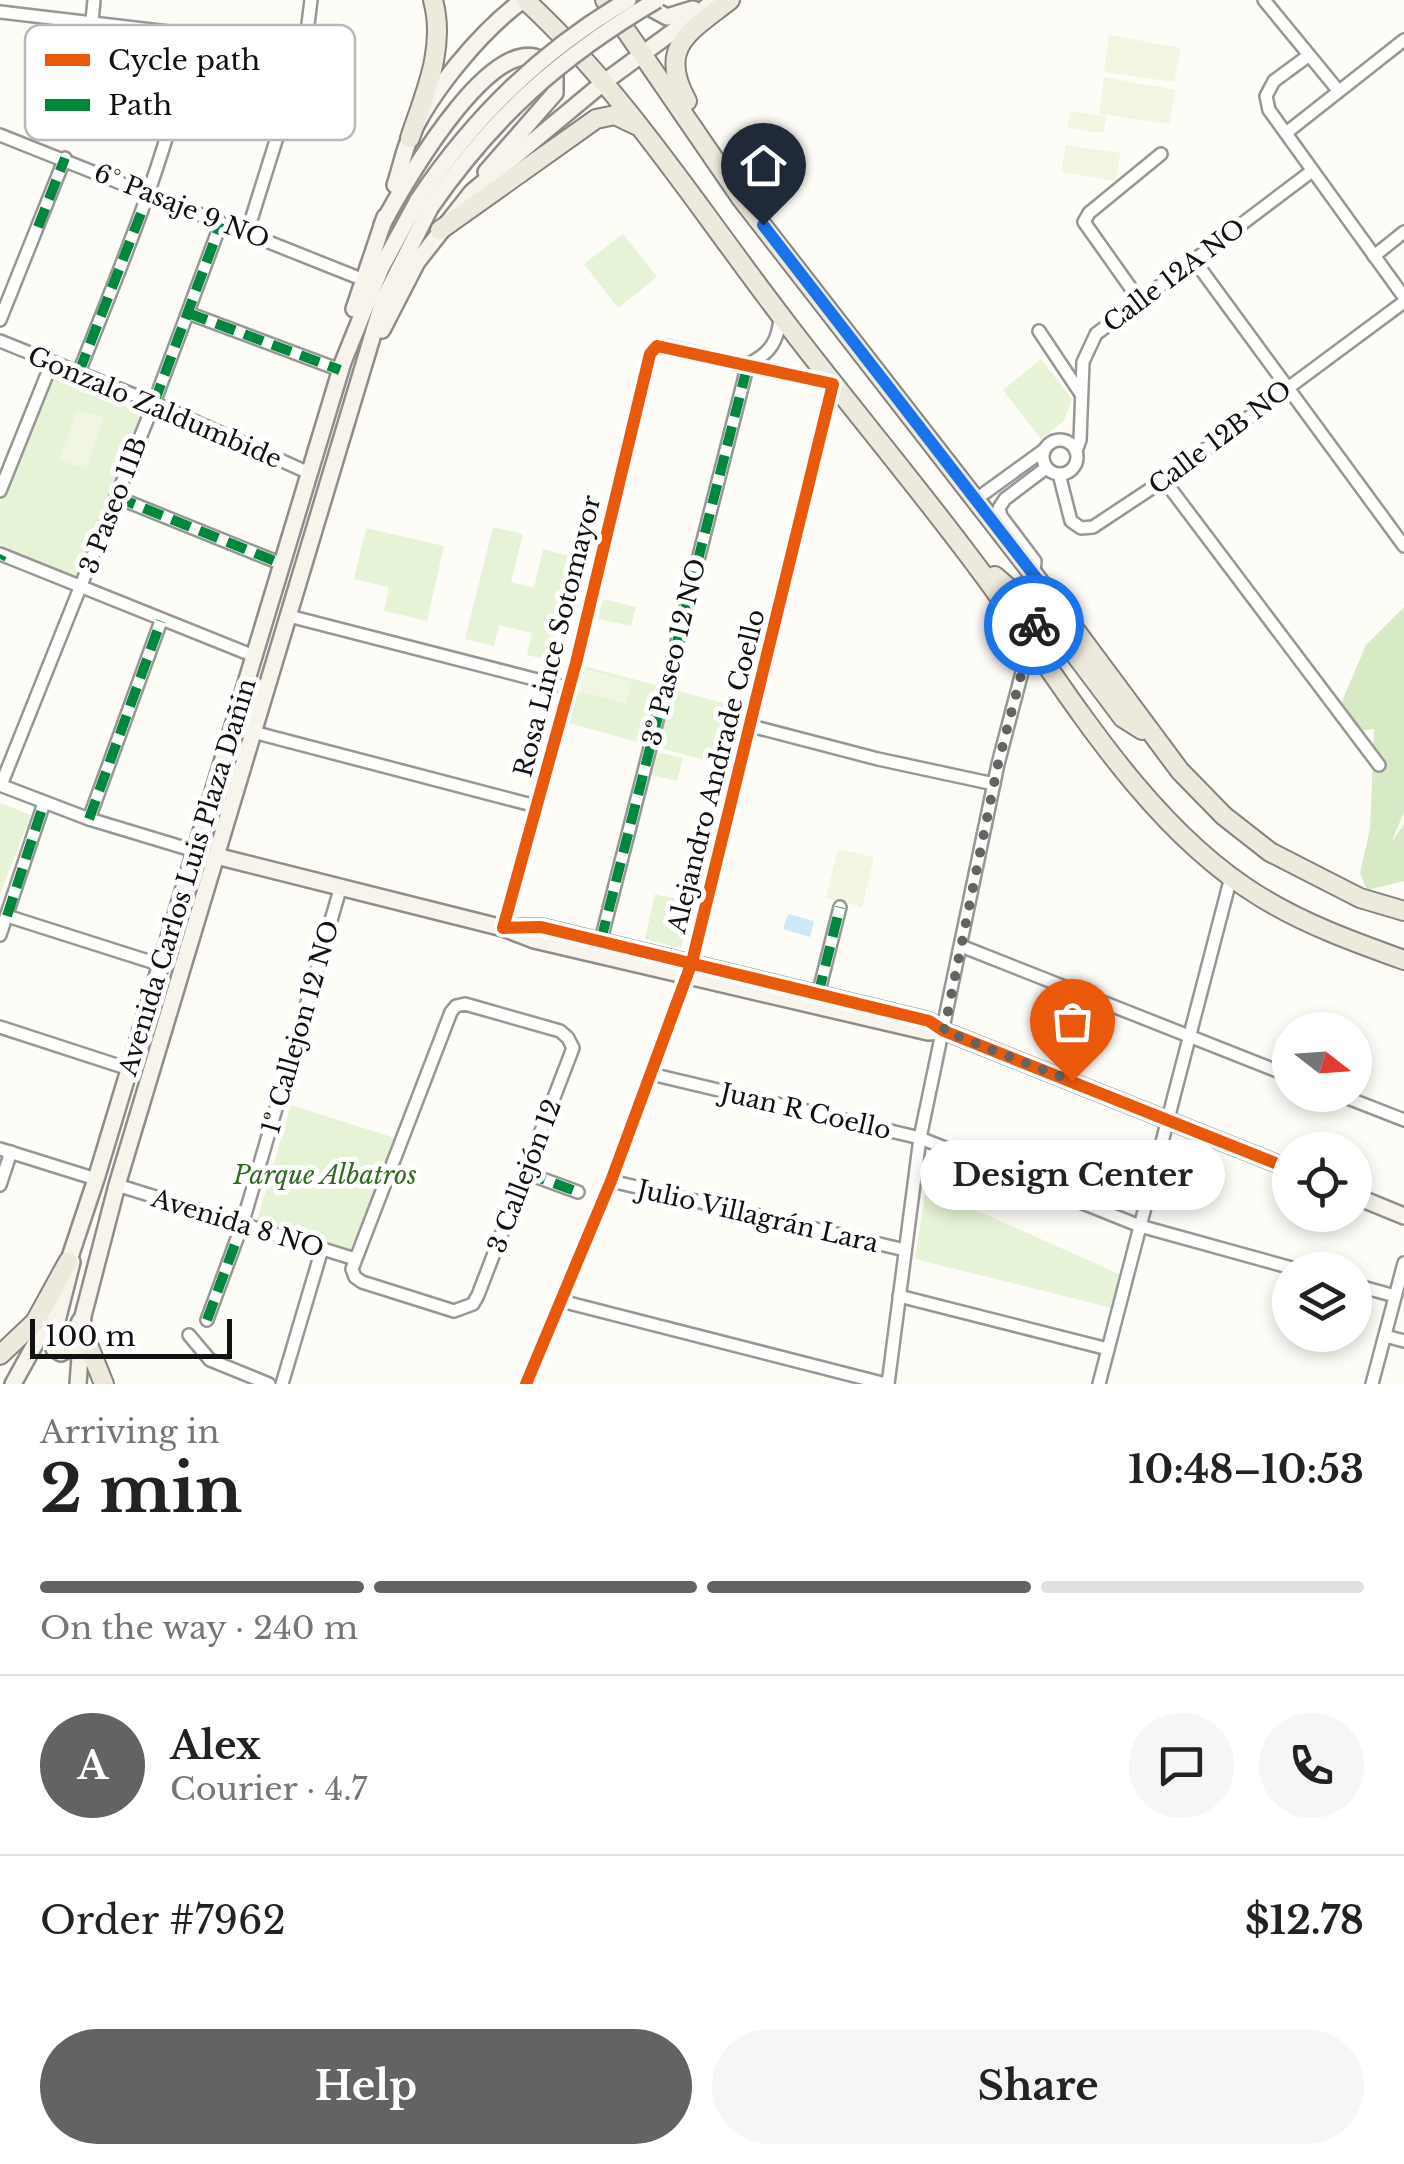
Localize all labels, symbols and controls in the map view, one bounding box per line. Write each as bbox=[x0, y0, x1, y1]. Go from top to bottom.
legend bbox=[25, 25, 355, 140]
text: Cycle path bbox=[108, 43, 260, 78]
text: Path bbox=[108, 88, 172, 123]
pin bbox=[721, 123, 806, 226]
icon: home bbox=[736, 138, 791, 193]
street label: 6° Pasaje 9 NO bbox=[90, 157, 274, 256]
street label: Calle 12A NO bbox=[1097, 212, 1251, 339]
street label: Gonzalo Zaldumbide bbox=[23, 340, 286, 475]
street label: Calle 12B NO bbox=[1143, 374, 1298, 501]
street label: 3 Paseo 11B bbox=[73, 432, 154, 578]
street label: Rosa Lince Sotomayor bbox=[508, 492, 607, 780]
street label: 3º Paseo 12 NO bbox=[636, 555, 713, 749]
courier bbox=[984, 575, 1084, 675]
icon: bike bbox=[1007, 598, 1062, 653]
street label: Alejandro Andrade Coello bbox=[661, 606, 772, 937]
street label: Avenida Carlos Luis Plaza Dañin bbox=[112, 675, 263, 1080]
street label: 1º Callejon 12 NO bbox=[255, 917, 346, 1137]
pin bbox=[1030, 979, 1115, 1082]
icon: bag bbox=[1045, 994, 1100, 1049]
north arrow bbox=[1272, 1012, 1372, 1112]
map controls bbox=[1272, 1012, 1372, 1352]
street label: Juan R Coello bbox=[715, 1076, 894, 1146]
street label: 3 Callejón 12 bbox=[481, 1095, 568, 1257]
button: locate bbox=[1272, 1132, 1372, 1232]
callout: Design Center bbox=[920, 1141, 1224, 1211]
text: Design Center bbox=[952, 1155, 1193, 1195]
park label: Parque Albatros bbox=[232, 1160, 417, 1191]
street label: Julio Villagrán Lara bbox=[632, 1173, 881, 1259]
street label: Avenida 8 NO bbox=[147, 1182, 328, 1264]
button: layers bbox=[1272, 1252, 1372, 1352]
scale bar bbox=[30, 1314, 232, 1358]
text: 100 m bbox=[45, 1319, 136, 1354]
text: Arriving in bbox=[40, 1412, 219, 1452]
text: 10:48–10:53 bbox=[1128, 1446, 1364, 1493]
text: 2 min bbox=[40, 1449, 242, 1530]
text: On the way · 240 m bbox=[40, 1608, 358, 1648]
button: chat bbox=[1129, 1713, 1234, 1818]
button: phone bbox=[1259, 1713, 1364, 1818]
text: Alex bbox=[170, 1722, 261, 1769]
text: A bbox=[77, 1742, 108, 1789]
text: Courier · 4.7 bbox=[170, 1769, 367, 1809]
text: Order #7962 bbox=[40, 1897, 286, 1944]
text: $12.78 bbox=[1245, 1897, 1364, 1944]
button: Help bbox=[40, 2029, 692, 2144]
button: Share bbox=[712, 2029, 1364, 2144]

